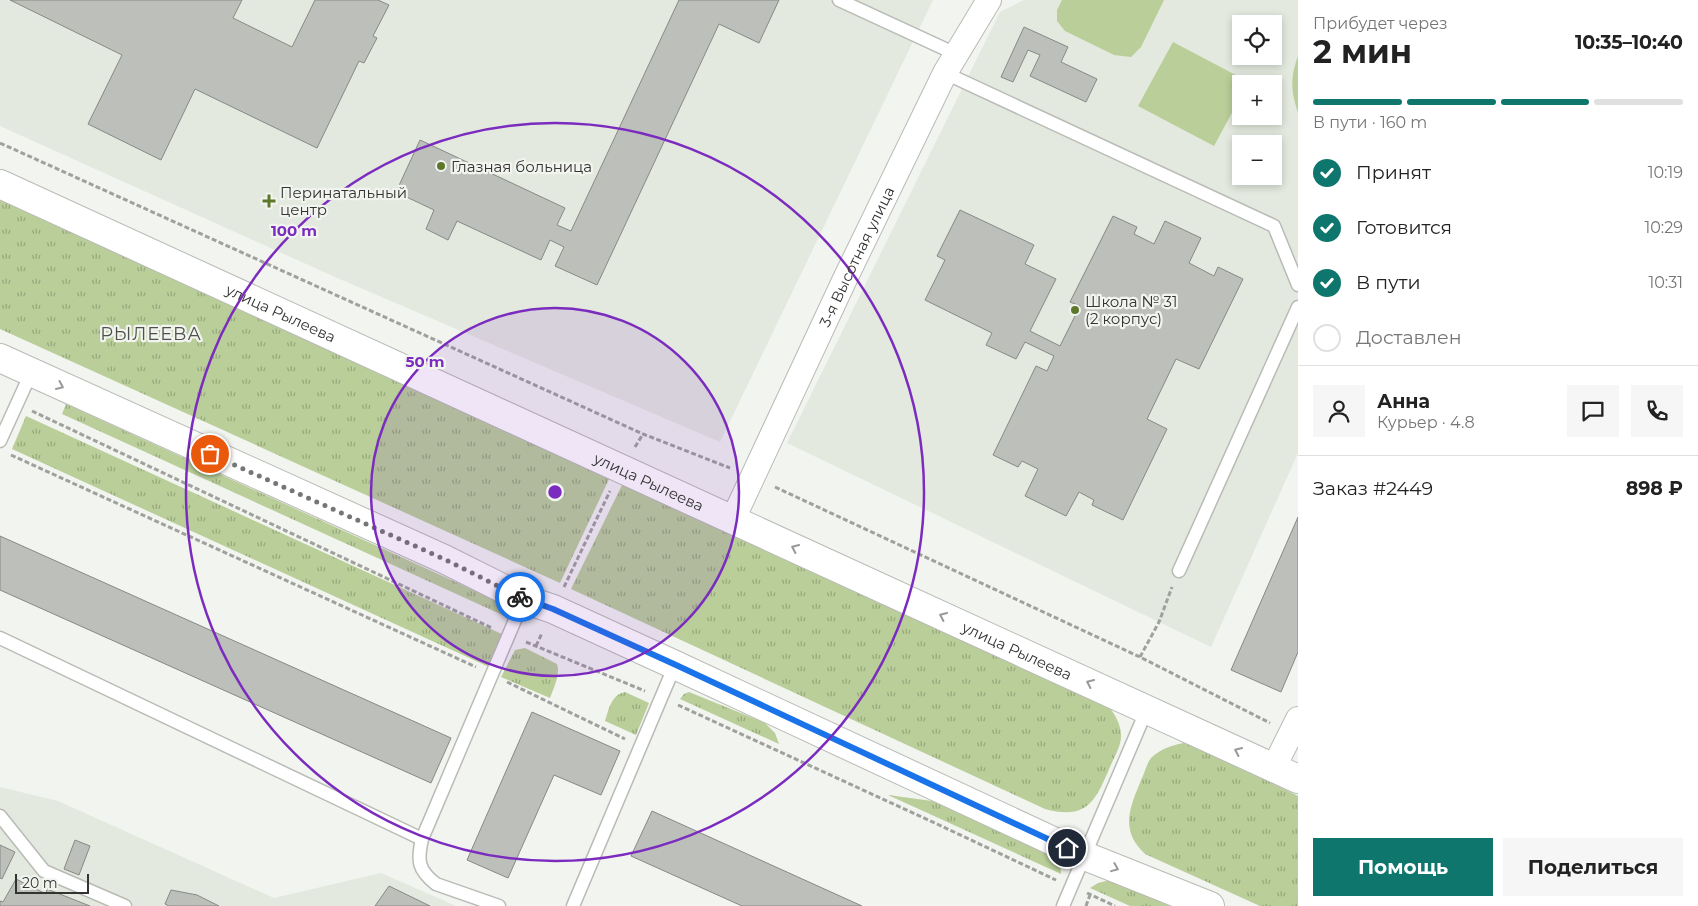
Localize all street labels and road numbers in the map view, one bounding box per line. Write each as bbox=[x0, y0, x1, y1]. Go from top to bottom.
street label: 3-я Высотная улица bbox=[815, 183, 898, 330]
street label: улица Рылеева bbox=[222, 279, 339, 346]
street label: улица Рылеева bbox=[590, 448, 707, 515]
street label: улица Рылеева bbox=[958, 616, 1075, 684]

